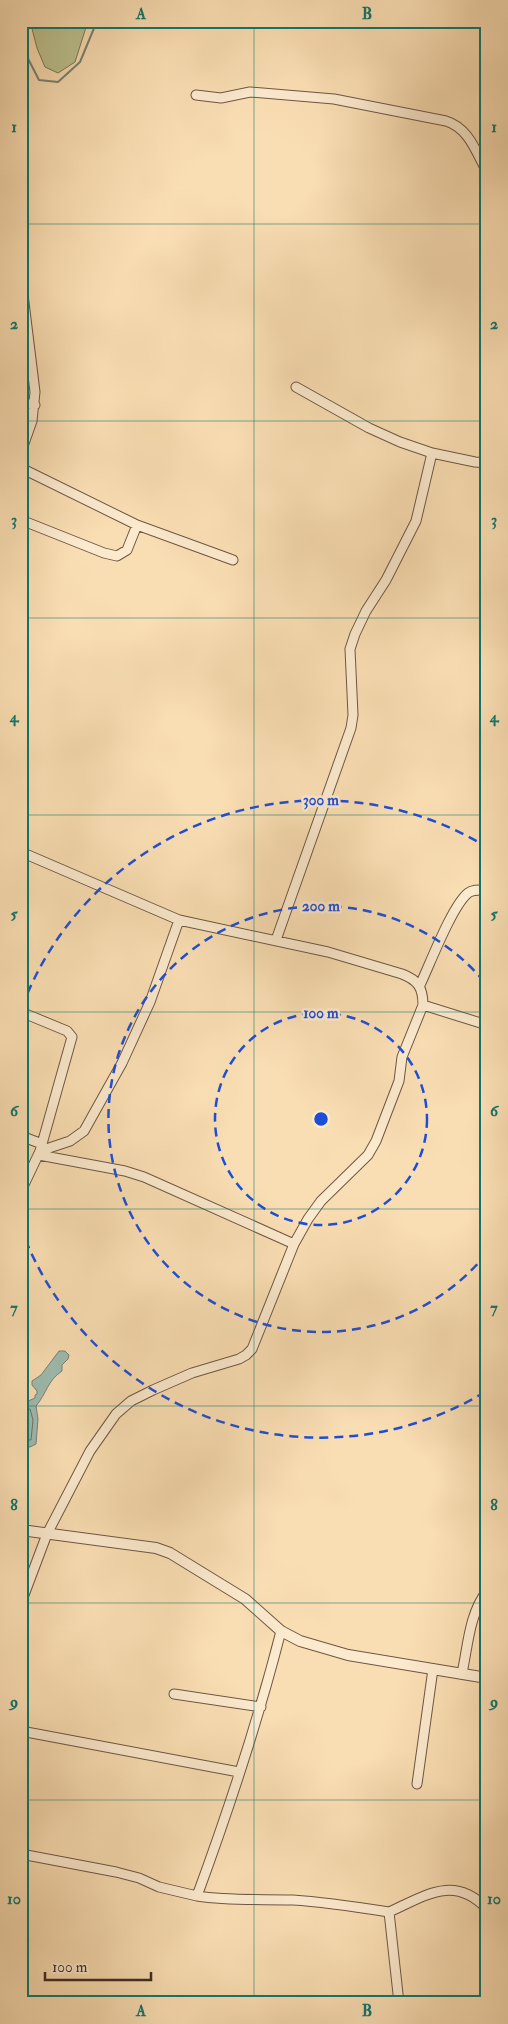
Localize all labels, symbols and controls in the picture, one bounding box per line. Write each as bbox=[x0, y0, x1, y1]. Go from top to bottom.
text: A bbox=[135, 4, 147, 24]
text: B bbox=[362, 4, 372, 24]
text: 1 bbox=[11, 117, 17, 137]
text: 1 bbox=[491, 117, 497, 137]
text: 2 bbox=[10, 314, 18, 334]
text: 2 bbox=[490, 314, 498, 334]
text: 3 bbox=[11, 510, 17, 530]
text: 3 bbox=[491, 510, 497, 530]
text: 4 bbox=[9, 707, 20, 727]
text: 4 bbox=[489, 707, 500, 727]
text: 300 m bbox=[303, 791, 339, 810]
text: 200 m bbox=[302, 897, 340, 916]
text: 5 bbox=[10, 904, 18, 924]
text: 5 bbox=[490, 904, 498, 924]
text: 100 m bbox=[303, 1004, 339, 1023]
text: 6 bbox=[10, 1101, 20, 1121]
text: 6 bbox=[490, 1101, 500, 1121]
centre of rings bbox=[312, 1110, 330, 1128]
text: 7 bbox=[10, 1298, 18, 1318]
text: 7 bbox=[490, 1298, 498, 1318]
text: 8 bbox=[10, 1495, 18, 1515]
text: 8 bbox=[490, 1495, 498, 1515]
text: 9 bbox=[8, 1692, 18, 1712]
text: 9 bbox=[488, 1692, 498, 1712]
text: 10 bbox=[7, 1889, 21, 1909]
text: 10 bbox=[487, 1889, 501, 1909]
scale bar bbox=[45, 1949, 151, 1981]
text: 100 m bbox=[52, 1958, 88, 1977]
text: A bbox=[135, 2001, 147, 2021]
text: B bbox=[362, 2001, 372, 2021]

